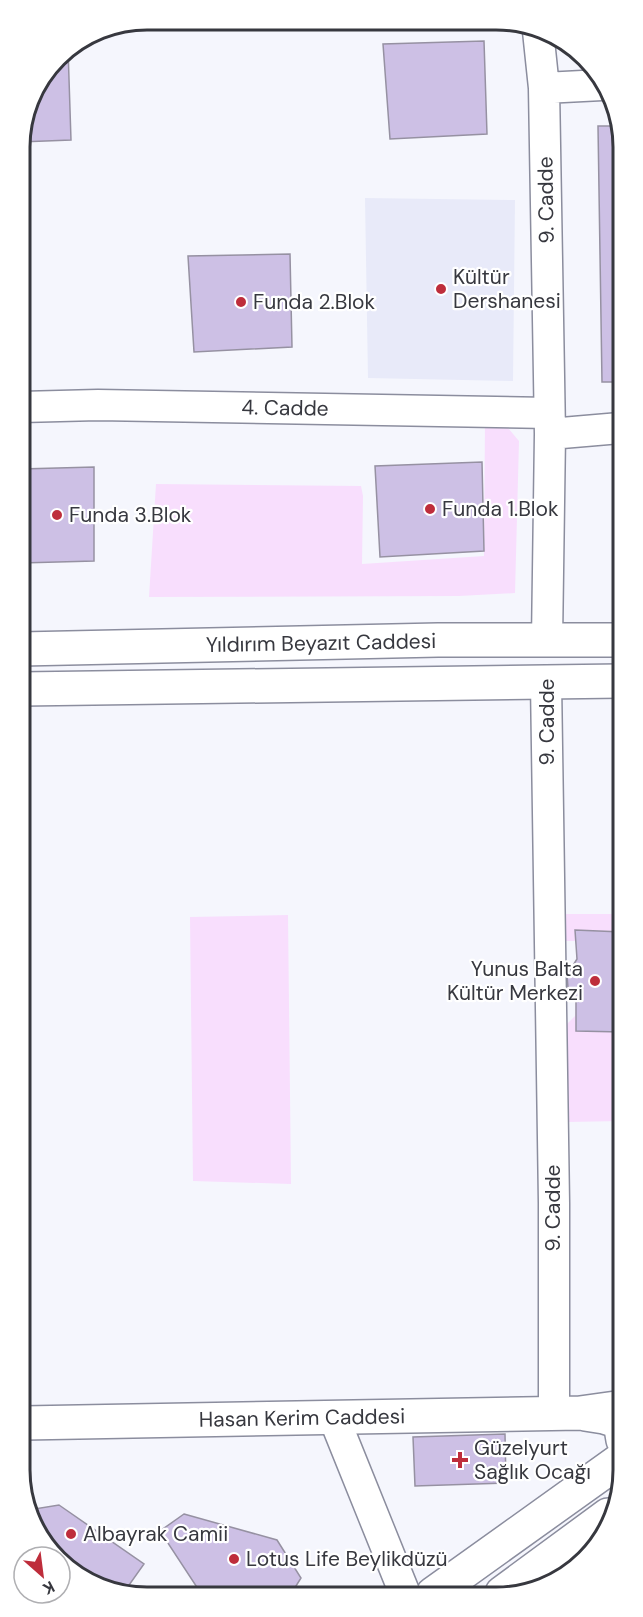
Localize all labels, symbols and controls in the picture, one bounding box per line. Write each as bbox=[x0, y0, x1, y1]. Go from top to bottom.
street label: 9. Cadde bbox=[531, 156, 561, 244]
place label: Kültür Dershanesi bbox=[453, 263, 561, 315]
marker: Kültür Dershanesi bbox=[434, 282, 448, 296]
place label: Funda 2.Blok bbox=[253, 288, 376, 316]
marker: Funda 2.Blok bbox=[234, 295, 248, 309]
street label: 4. Cadde bbox=[241, 393, 329, 423]
place label: Funda 1.Blok bbox=[442, 495, 559, 523]
place label: Funda 3.Blok bbox=[69, 501, 192, 529]
marker: Funda 1.Blok bbox=[423, 502, 437, 516]
marker: Funda 3.Blok bbox=[50, 508, 64, 522]
street label: Yıldırım Beyazıt Caddesi bbox=[206, 627, 436, 659]
street label: 9. Cadde bbox=[533, 678, 561, 766]
place label: Yunus Balta Kültür Merkezi bbox=[447, 955, 583, 1007]
marker: Yunus Balta Kültür Merkezi bbox=[588, 974, 602, 988]
street label: 9. Cadde bbox=[539, 1164, 567, 1252]
street label: Hasan Kerim Caddesi bbox=[199, 1402, 405, 1434]
place label: Güzelyurt Sağlık Ocağı bbox=[474, 1434, 591, 1486]
marker: Güzelyurt Sağlık Ocağı bbox=[451, 1451, 469, 1469]
place label: Albayrak Camii bbox=[83, 1520, 228, 1548]
marker: Albayrak Camii bbox=[64, 1527, 78, 1541]
north arrow bbox=[12, 1545, 72, 1605]
place label: Lotus Life Beylikdüzü bbox=[246, 1545, 448, 1573]
marker: Lotus Life Beylikdüzü bbox=[227, 1552, 241, 1566]
text: K bbox=[39, 1576, 58, 1600]

